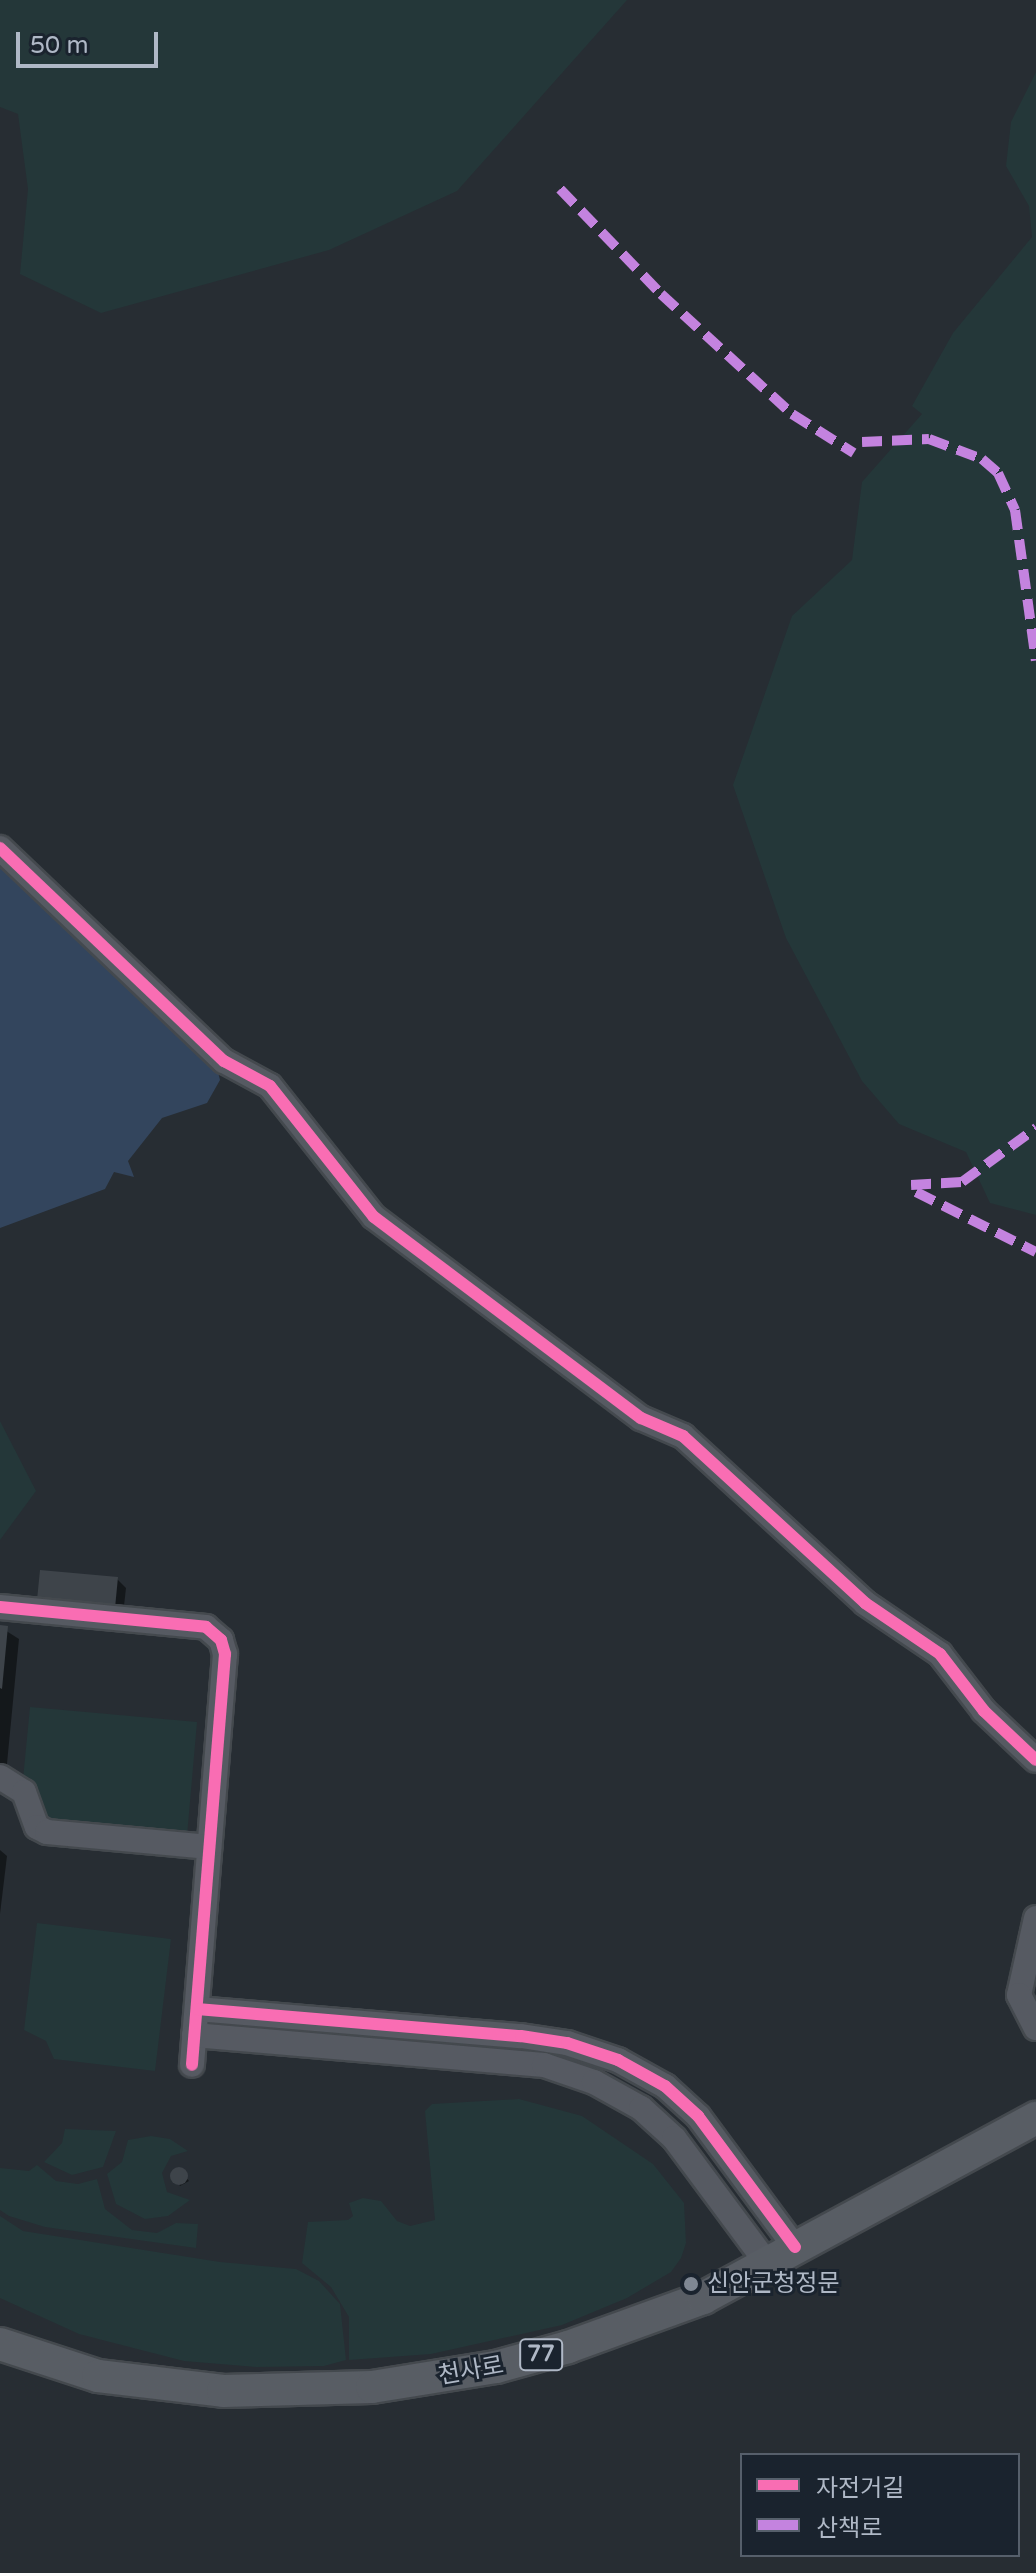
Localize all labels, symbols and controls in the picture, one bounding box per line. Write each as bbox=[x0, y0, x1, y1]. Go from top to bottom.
scale bar bbox=[20, 16, 162, 66]
text: 50 m bbox=[30, 31, 88, 60]
place label: 신안군청정문 bbox=[707, 2270, 839, 2298]
marker: 신안군청정문 bbox=[682, 2275, 700, 2293]
road number: 77 bbox=[519, 2337, 563, 2373]
street label: 천사로 bbox=[436, 2351, 506, 2391]
legend bbox=[740, 2453, 1020, 2557]
text: 자전거길 bbox=[816, 2474, 904, 2503]
text: 산책로 bbox=[816, 2514, 882, 2543]

